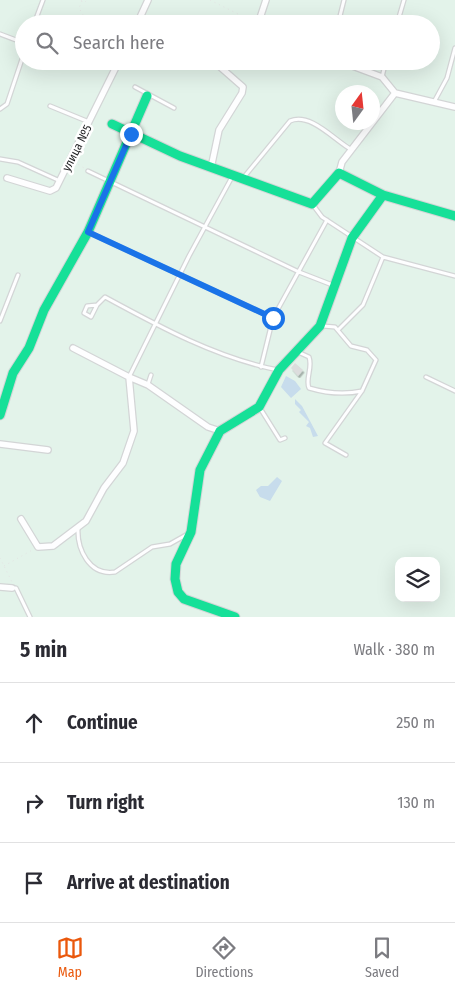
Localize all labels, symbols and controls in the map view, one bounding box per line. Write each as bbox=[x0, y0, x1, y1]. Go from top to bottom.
search box bbox=[15, 15, 440, 70]
icon: search bbox=[33, 29, 61, 57]
text: Search here bbox=[73, 31, 165, 54]
north arrow bbox=[335, 85, 380, 130]
street label: улица №5 bbox=[59, 122, 95, 174]
route end bbox=[120, 123, 143, 146]
route start bbox=[262, 307, 285, 330]
map controls bbox=[395, 557, 440, 602]
button: layers bbox=[395, 557, 440, 602]
text: 5 min bbox=[20, 637, 67, 663]
text: Walk · 380 m bbox=[354, 640, 435, 659]
icon: ahead bbox=[20, 709, 48, 737]
text: Continue bbox=[67, 711, 138, 734]
text: 250 m bbox=[396, 713, 435, 732]
icon: right bbox=[20, 789, 48, 817]
text: Turn right bbox=[67, 791, 144, 814]
text: 130 m bbox=[397, 793, 435, 812]
icon: arrive bbox=[20, 869, 48, 897]
text: Arrive at destination bbox=[67, 871, 230, 894]
tab: Map bbox=[56, 934, 84, 981]
tab: Directions bbox=[195, 934, 253, 981]
tab: Saved bbox=[365, 934, 399, 981]

